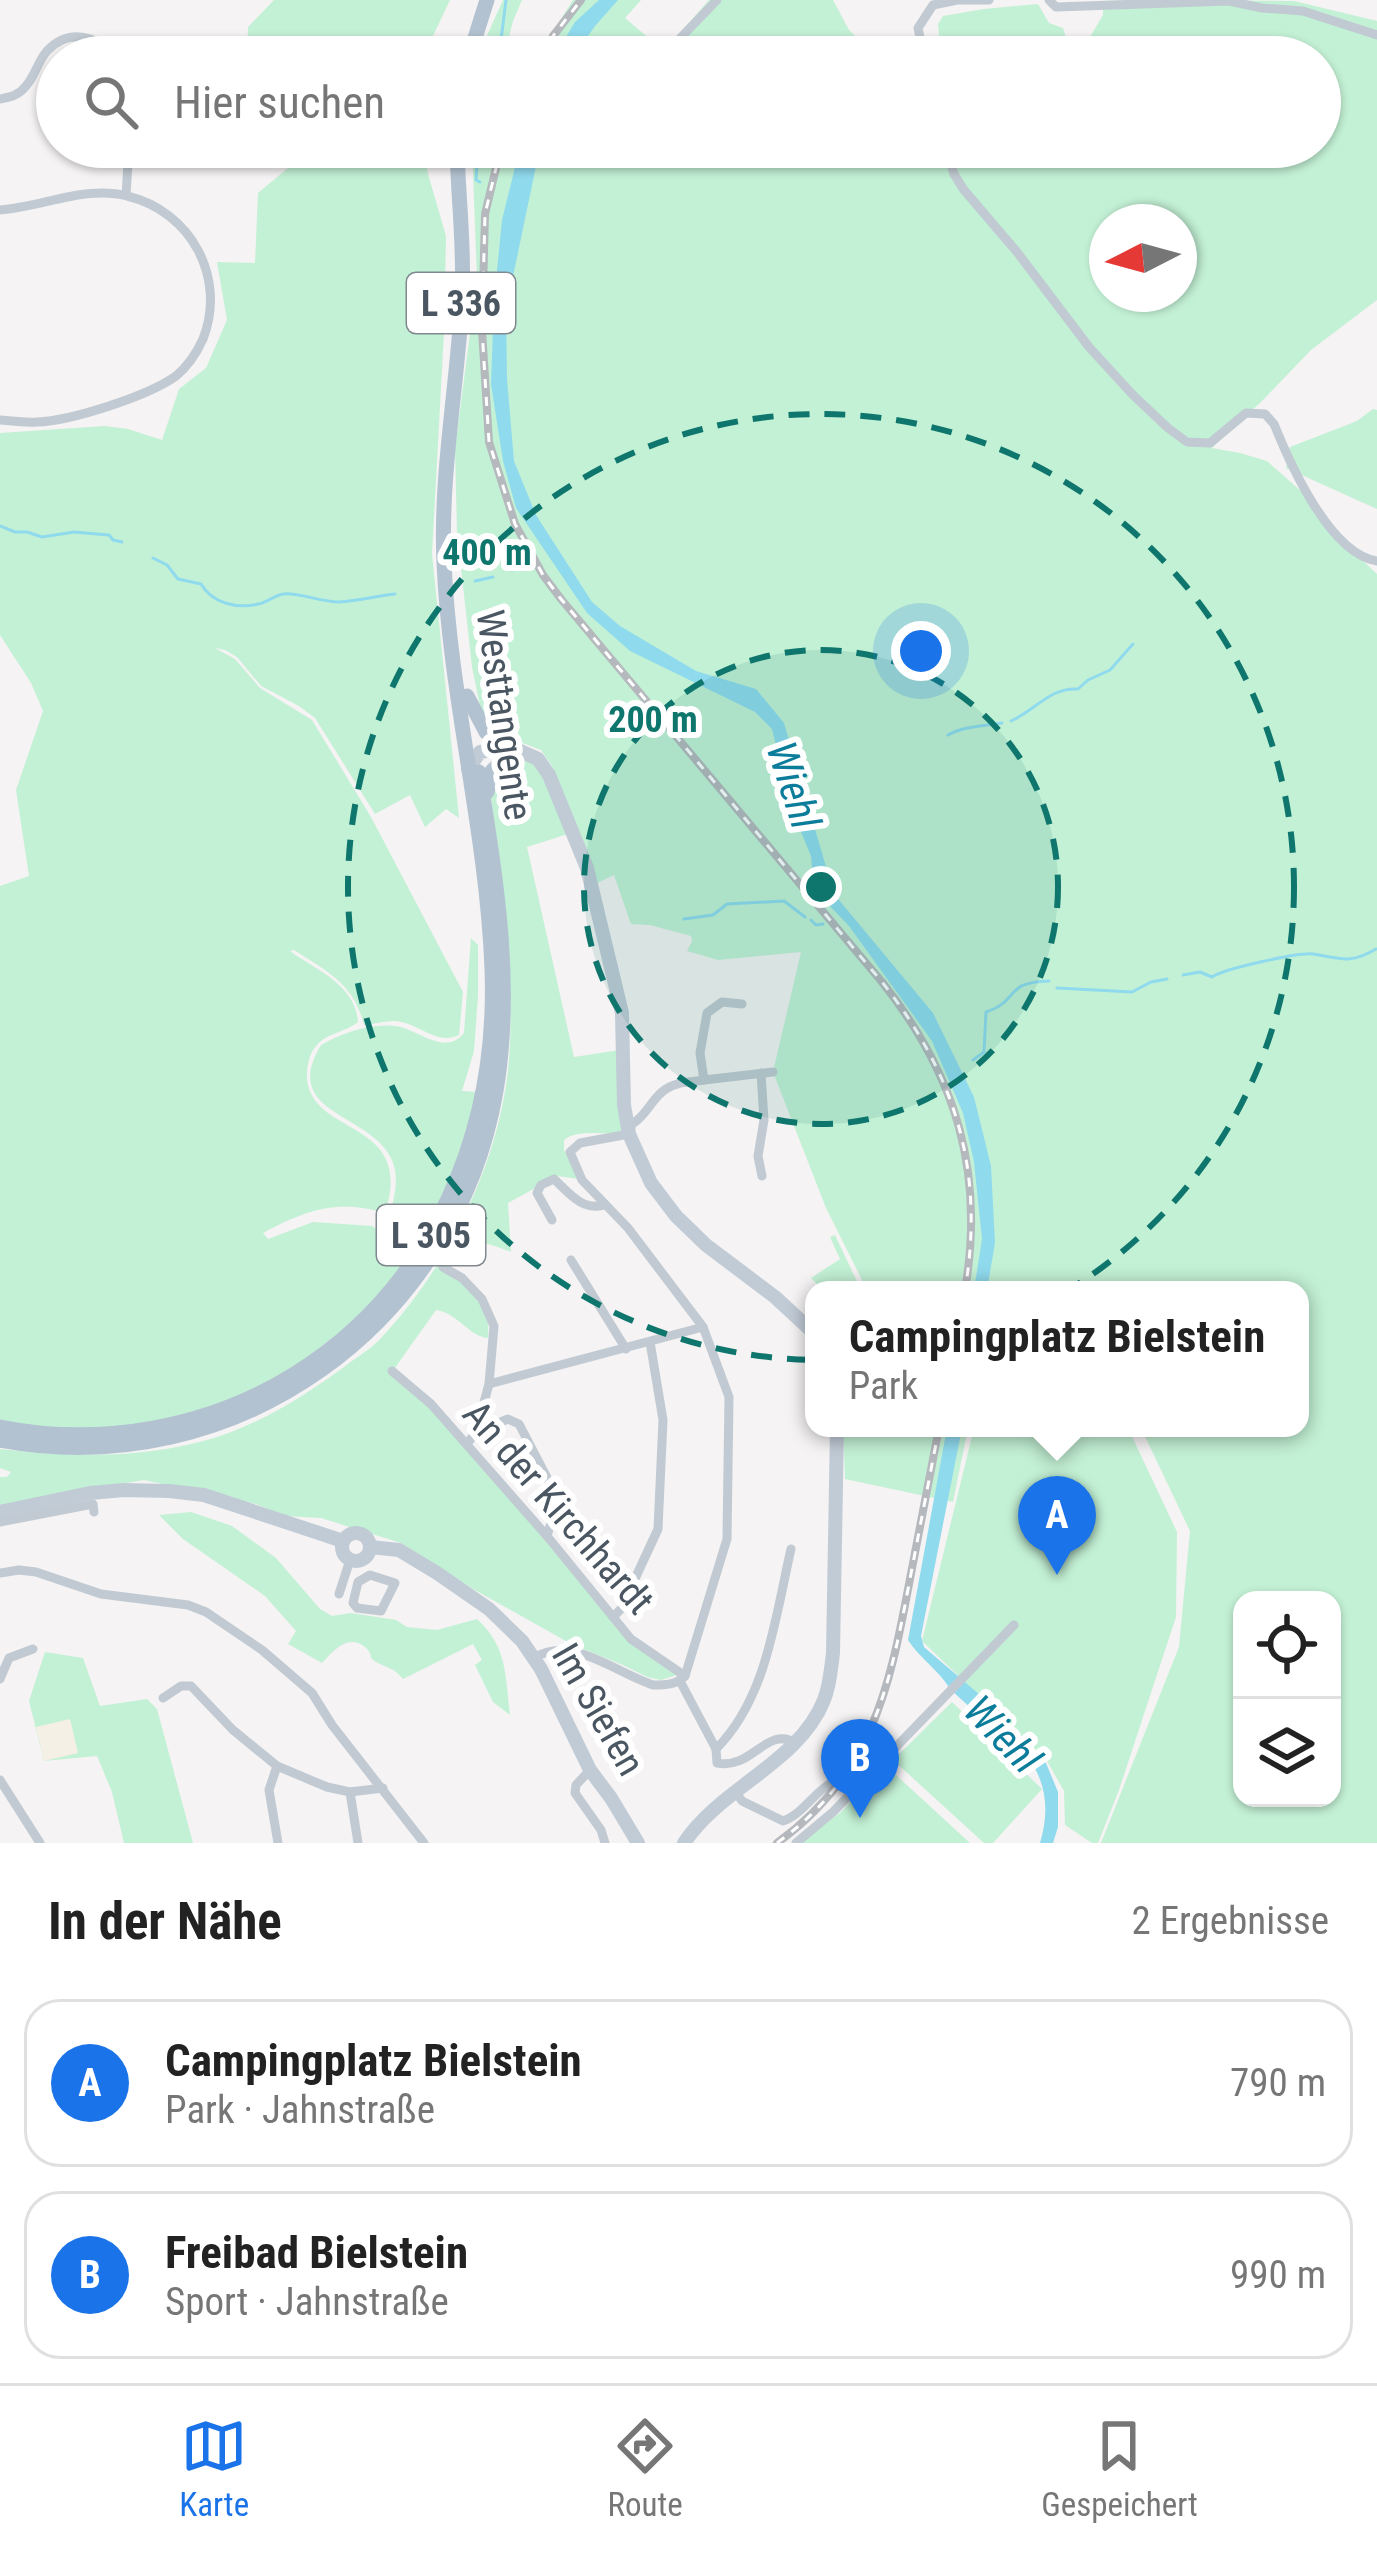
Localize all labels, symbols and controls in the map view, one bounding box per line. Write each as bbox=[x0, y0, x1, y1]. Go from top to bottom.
search box bbox=[36, 36, 1341, 168]
icon: search bbox=[78, 69, 144, 135]
text: Hier suchen bbox=[174, 76, 385, 129]
north arrow bbox=[1089, 204, 1197, 312]
road number: L 336 bbox=[407, 273, 515, 333]
text: 400 m bbox=[442, 532, 532, 574]
street label: Westtangente bbox=[466, 607, 542, 823]
your location bbox=[891, 621, 951, 681]
text: 200 m bbox=[608, 699, 698, 741]
water label: Wiehl bbox=[757, 735, 831, 835]
centre of rings bbox=[800, 866, 842, 908]
road number: L 305 bbox=[377, 1205, 485, 1265]
popup bbox=[805, 1281, 1309, 1437]
text: Campingplatz Bielstein bbox=[849, 1310, 1265, 1363]
text: Park bbox=[849, 1363, 918, 1409]
street label: An der Kirchhardt bbox=[453, 1392, 663, 1624]
pin: A bbox=[1018, 1476, 1096, 1575]
map controls bbox=[1233, 1591, 1341, 1807]
button: locate bbox=[1233, 1591, 1341, 1699]
street label: Im Siefen bbox=[542, 1635, 654, 1784]
water label: Wiehl bbox=[954, 1685, 1051, 1784]
button: layers bbox=[1233, 1699, 1341, 1807]
pin: B bbox=[821, 1719, 899, 1818]
text: In der Nähe bbox=[48, 1892, 282, 1951]
text: 2 Ergebnisse bbox=[1131, 1898, 1329, 1944]
text: Campingplatz Bielstein bbox=[165, 2034, 582, 2087]
text: A bbox=[78, 2060, 102, 2106]
text: 790 m bbox=[1230, 2060, 1326, 2106]
text: Park · Jahnstraße bbox=[165, 2087, 435, 2133]
text: Freibad Bielstein bbox=[165, 2226, 468, 2279]
text: B bbox=[79, 2252, 101, 2298]
text: 990 m bbox=[1230, 2252, 1326, 2298]
text: Sport · Jahnstraße bbox=[165, 2279, 449, 2325]
tab: Karte bbox=[179, 2413, 249, 2524]
tab: Route bbox=[608, 2413, 683, 2524]
tab: Gespeichert bbox=[1041, 2413, 1198, 2524]

